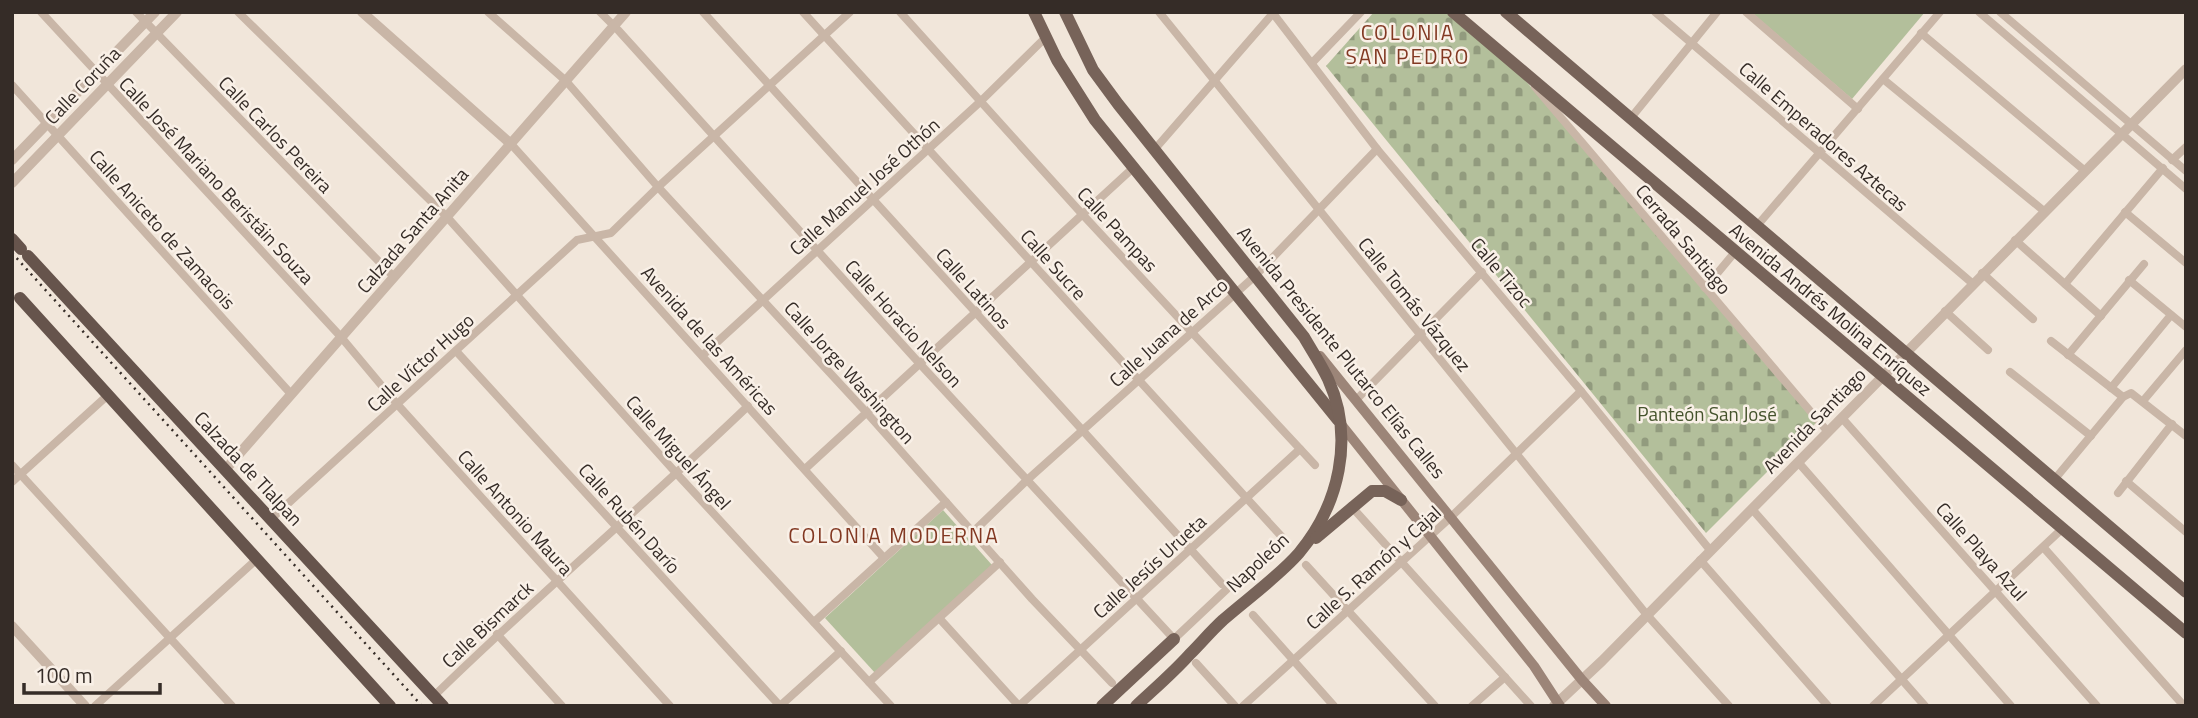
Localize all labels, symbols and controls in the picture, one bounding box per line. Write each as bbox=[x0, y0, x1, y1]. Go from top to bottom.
district label: COLONIA SAN PEDRO bbox=[1346, 16, 1470, 72]
street label: Calle Coruña bbox=[37, 39, 127, 131]
street label: Calle Emperadores Aztecas bbox=[1733, 54, 1915, 218]
street label: Calle Carlos Pereira bbox=[212, 69, 340, 200]
street label: Calle José Mariano Beristáin Souza bbox=[113, 70, 322, 291]
street label: Calle Manuel José Othón bbox=[782, 110, 946, 262]
street label: Calle Aniceto de Zamacois bbox=[83, 142, 243, 316]
street label: Calzada Santa Anita bbox=[349, 160, 475, 299]
street label: Cerrada Santiago bbox=[1629, 177, 1739, 301]
street label: Calle Pampas bbox=[1071, 180, 1165, 278]
street label: Avenida Andrés Molina Enríquez bbox=[1723, 216, 1939, 402]
street label: Avenida Presidente Plutarco Elías Calles bbox=[1231, 220, 1453, 485]
street label: Calle Sucre bbox=[1014, 222, 1094, 306]
street label: Calle Tomás Vázquez bbox=[1351, 230, 1479, 378]
street label: Calle Tizoc bbox=[1464, 231, 1540, 313]
street label: Calle Latinos bbox=[929, 241, 1019, 335]
street label: Calle Horacio Nelson bbox=[838, 252, 970, 394]
street label: Avenida de las Américas bbox=[635, 259, 785, 421]
street label: Calle Juana de Arco bbox=[1102, 271, 1234, 393]
street label: Calle Jorge Washington bbox=[778, 294, 922, 450]
street label: Calle Víctor Hugo bbox=[360, 306, 480, 418]
street label: Avenida Santiago bbox=[1756, 360, 1872, 480]
street label: Calle Miguel Ángel bbox=[619, 388, 739, 516]
park label: Panteón San José bbox=[1637, 399, 1777, 428]
street label: Calzada de Tlalpan bbox=[188, 404, 310, 532]
street label: Calle Antonio Maura bbox=[451, 443, 581, 582]
street label: Calle Rubén Darío bbox=[572, 456, 688, 580]
street label: Calle Playa Azul bbox=[1930, 495, 2034, 607]
street label: Calle S. Ramón y Cajal bbox=[1299, 498, 1447, 636]
street label: Calle Jesús Urueta bbox=[1086, 507, 1213, 625]
district label: COLONIA MODERNA bbox=[788, 519, 1000, 551]
street label: Napoleón bbox=[1219, 525, 1295, 599]
street label: Calle Bismarck bbox=[435, 574, 539, 674]
scale bar bbox=[24, 652, 161, 696]
text: 100 m bbox=[35, 659, 92, 691]

